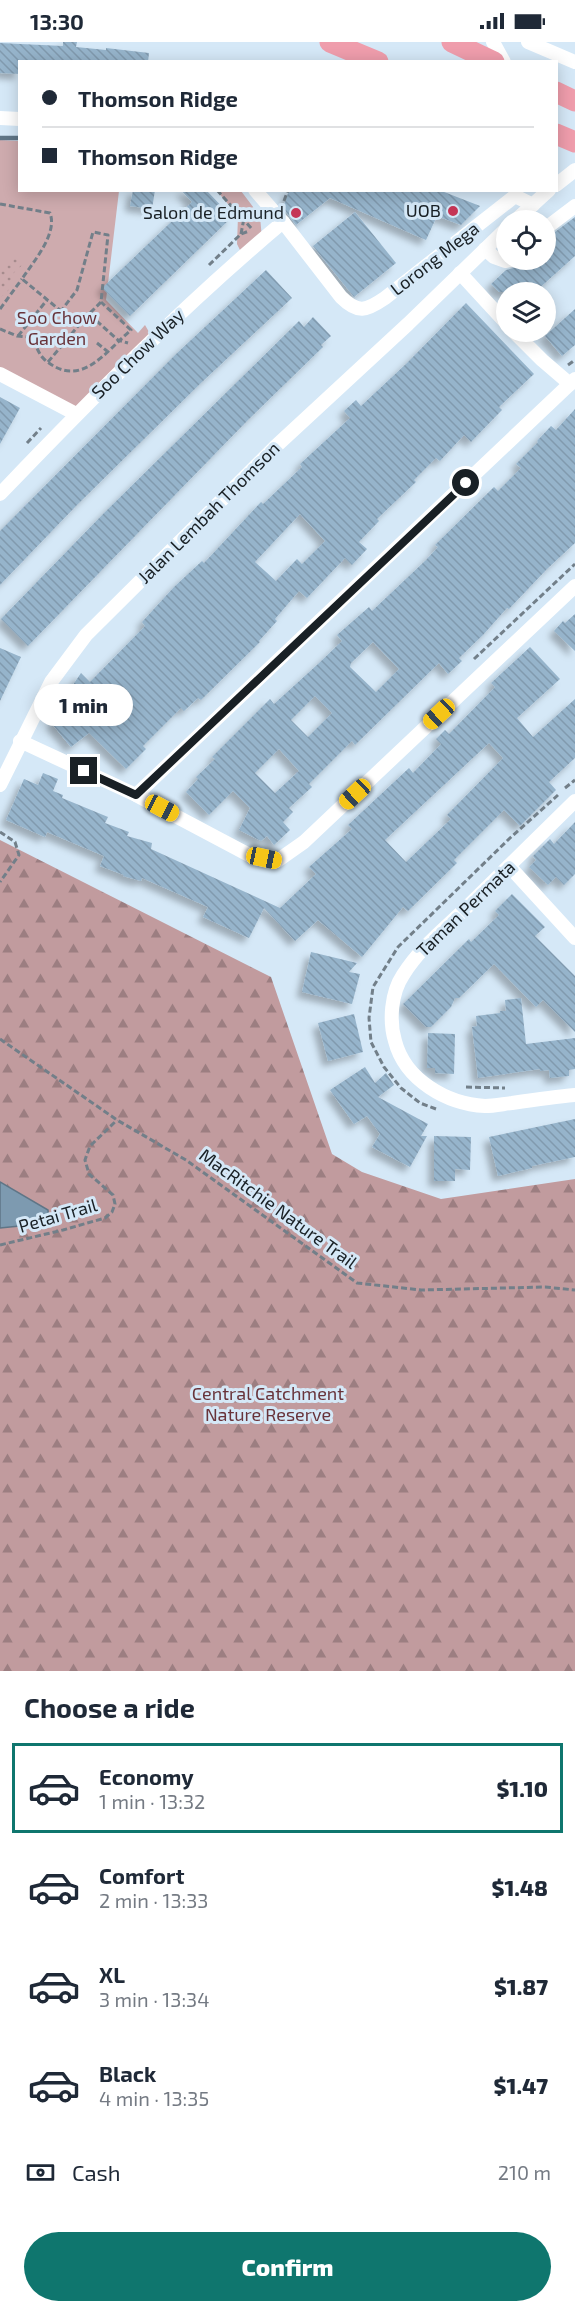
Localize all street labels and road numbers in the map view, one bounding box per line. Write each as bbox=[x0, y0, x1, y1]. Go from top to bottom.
street label: Lorong Mega bbox=[386, 217, 483, 300]
street label: Soo Chow Way bbox=[87, 303, 188, 403]
street label: Jalan Lembah Thomson bbox=[133, 437, 284, 588]
street label: Taman Permata bbox=[411, 856, 519, 961]
street label: MacRitchie Nature Trail bbox=[195, 1143, 362, 1273]
street label: Petai Trail bbox=[16, 1193, 100, 1237]

